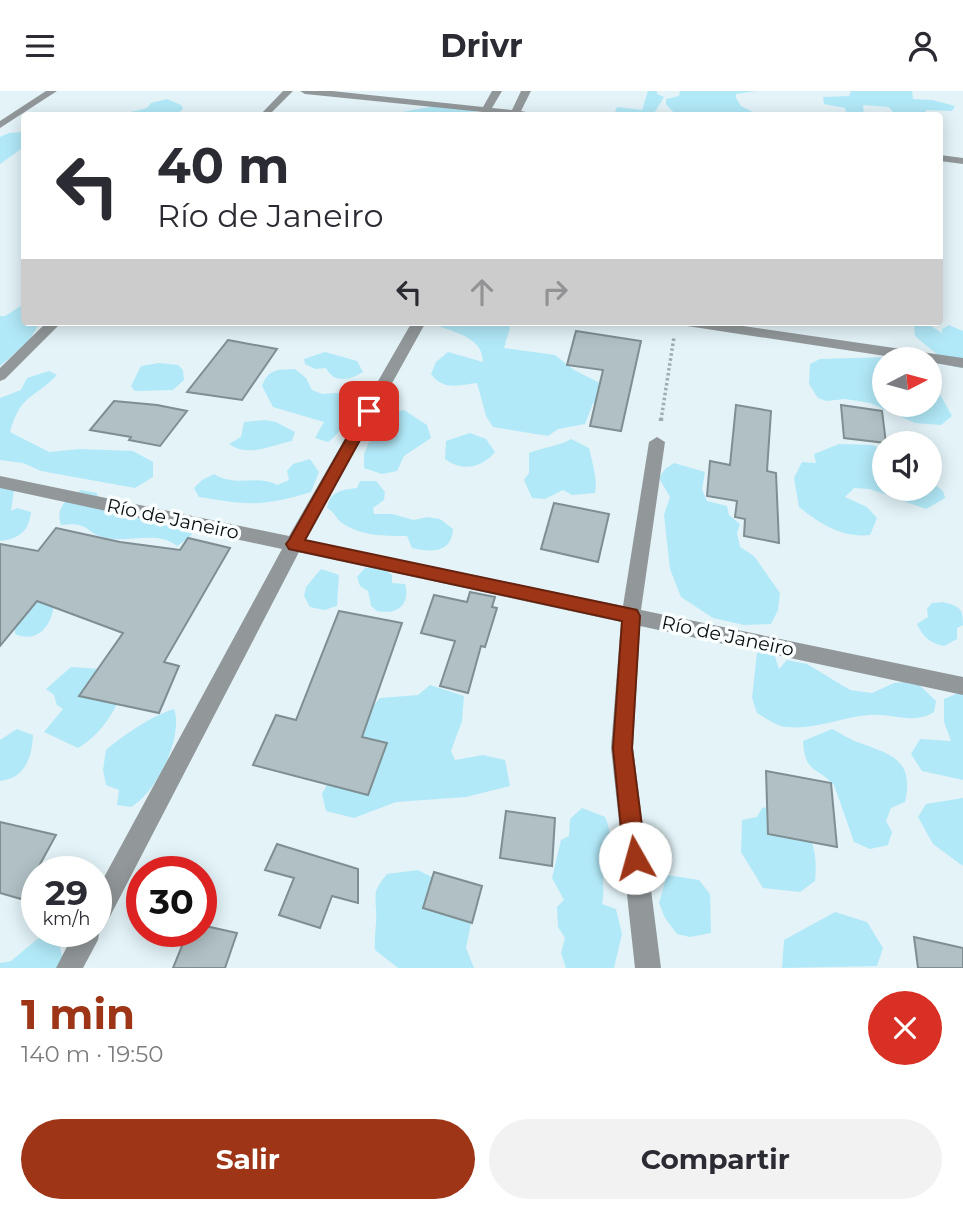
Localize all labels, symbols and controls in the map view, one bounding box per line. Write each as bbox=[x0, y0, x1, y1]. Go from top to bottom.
text: Drivr bbox=[440, 26, 523, 65]
icon: menu bbox=[21, 27, 59, 65]
icon: person bbox=[904, 27, 942, 65]
text: 40 m bbox=[157, 136, 289, 195]
icon: left bbox=[42, 140, 133, 231]
text: Río de Janeiro bbox=[157, 196, 384, 235]
icon: left bbox=[390, 273, 428, 311]
icon: ahead bbox=[463, 273, 501, 311]
icon: right bbox=[536, 273, 574, 311]
north arrow bbox=[872, 347, 942, 417]
map controls bbox=[872, 347, 942, 501]
pin bbox=[339, 381, 399, 441]
icon: arrive bbox=[350, 392, 388, 430]
button: sound bbox=[872, 431, 942, 501]
street label: Río de Janeiro bbox=[105, 494, 241, 544]
street label: Río de Janeiro bbox=[660, 611, 796, 661]
position arrow bbox=[598, 821, 672, 895]
speed limit sign: 30 bbox=[126, 856, 217, 947]
text: 29 bbox=[45, 871, 88, 914]
text: km/h bbox=[42, 908, 91, 930]
text: 1 min bbox=[21, 988, 135, 1040]
button: close bbox=[868, 991, 942, 1065]
text: 140 m · 19:50 bbox=[21, 1040, 163, 1068]
button: Salir bbox=[21, 1119, 475, 1199]
button: Compartir bbox=[489, 1119, 942, 1199]

